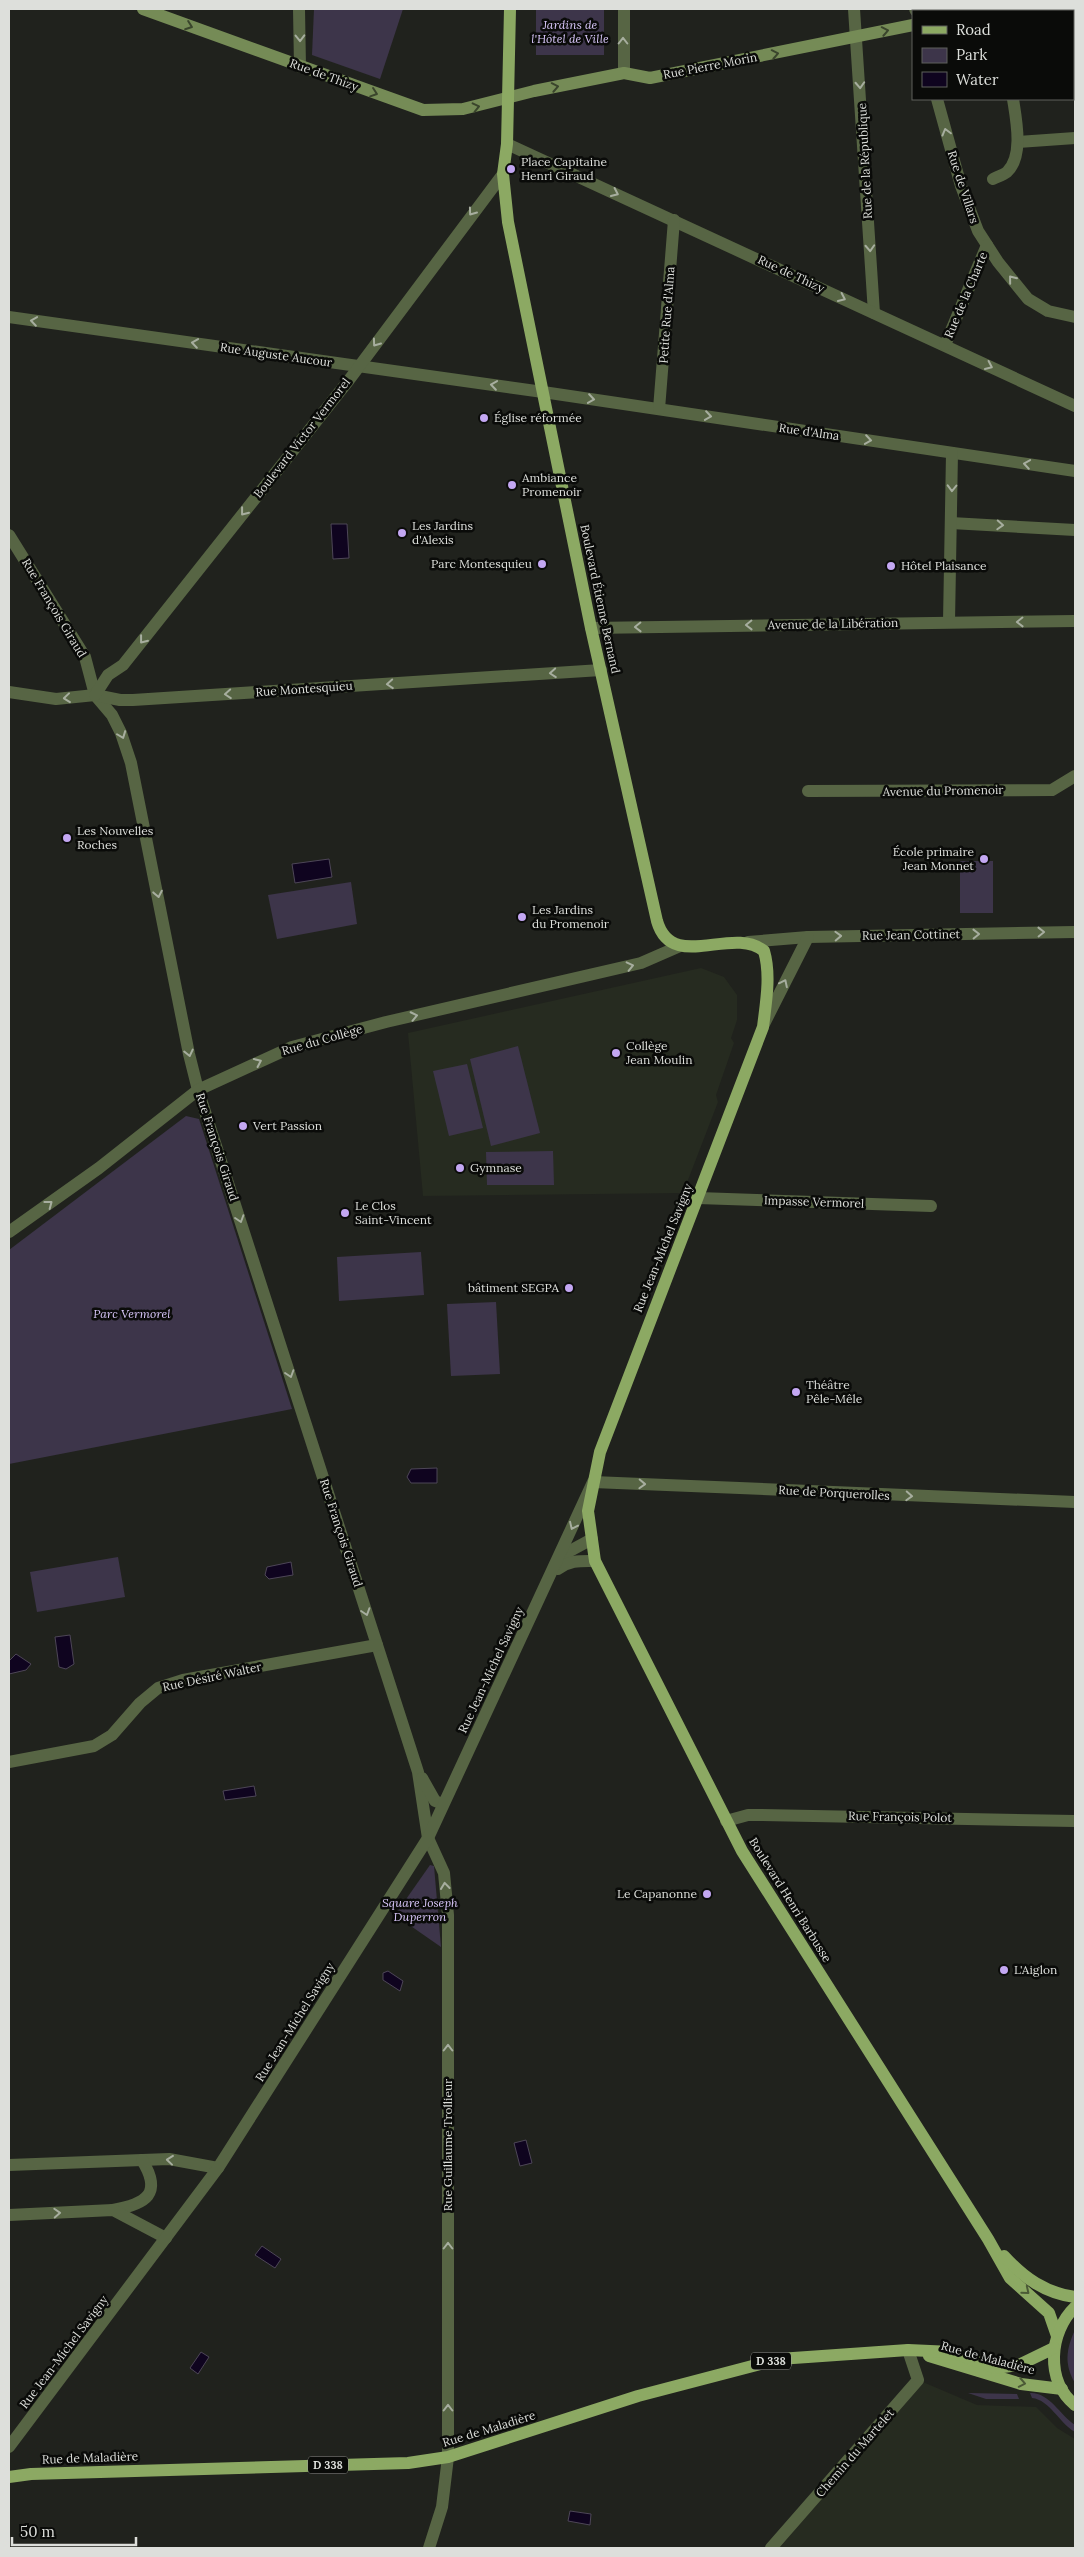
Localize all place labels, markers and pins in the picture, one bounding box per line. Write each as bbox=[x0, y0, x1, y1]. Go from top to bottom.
place label: Place Capitaine Henri Giraud bbox=[521, 154, 607, 183]
marker: Place Capitaine Henri Giraud bbox=[505, 163, 517, 175]
place label: Église réformée bbox=[494, 410, 582, 425]
marker: Église réformée bbox=[478, 412, 490, 424]
place label: Ambiance Promenoir bbox=[521, 470, 582, 499]
marker: Ambiance Promenoir bbox=[506, 479, 518, 491]
place label: Les Jardins d'Alexis bbox=[412, 518, 474, 547]
marker: Les Jardins d'Alexis bbox=[396, 527, 408, 539]
place label: Parc Montesquieu bbox=[431, 556, 532, 571]
marker: Parc Montesquieu bbox=[536, 558, 548, 570]
place label: Hôtel Plaisance bbox=[901, 558, 987, 573]
marker: Hôtel Plaisance bbox=[885, 560, 897, 572]
place label: Les Nouvelles Roches bbox=[77, 823, 154, 852]
marker: Les Nouvelles Roches bbox=[61, 832, 73, 844]
place label: École primaire Jean Monnet bbox=[893, 844, 974, 873]
marker: École primaire Jean Monnet bbox=[978, 853, 990, 865]
place label: Les Jardins du Promenoir bbox=[532, 902, 610, 931]
marker: Les Jardins du Promenoir bbox=[516, 911, 528, 923]
place label: Collège Jean Moulin bbox=[625, 1038, 692, 1067]
marker: Collège Jean Moulin bbox=[610, 1047, 622, 1059]
place label: Vert Passion bbox=[252, 1118, 322, 1133]
marker: Vert Passion bbox=[237, 1120, 249, 1132]
place label: Gymnase bbox=[470, 1160, 522, 1175]
marker: Gymnase bbox=[454, 1162, 466, 1174]
place label: Le Clos Saint-Vincent bbox=[355, 1198, 432, 1227]
marker: Le Clos Saint-Vincent bbox=[339, 1207, 351, 1219]
place label: bâtiment SEGPA bbox=[468, 1280, 559, 1295]
marker: bâtiment SEGPA bbox=[563, 1282, 575, 1294]
place label: Théâtre Pêle-Mêle bbox=[806, 1377, 863, 1406]
marker: Théâtre Pêle-Mêle bbox=[790, 1386, 802, 1398]
place label: Le Capanonne bbox=[617, 1886, 697, 1901]
marker: Le Capanonne bbox=[701, 1888, 713, 1900]
place label: L'Aiglon bbox=[1014, 1962, 1057, 1977]
marker: L'Aiglon bbox=[998, 1964, 1010, 1976]

